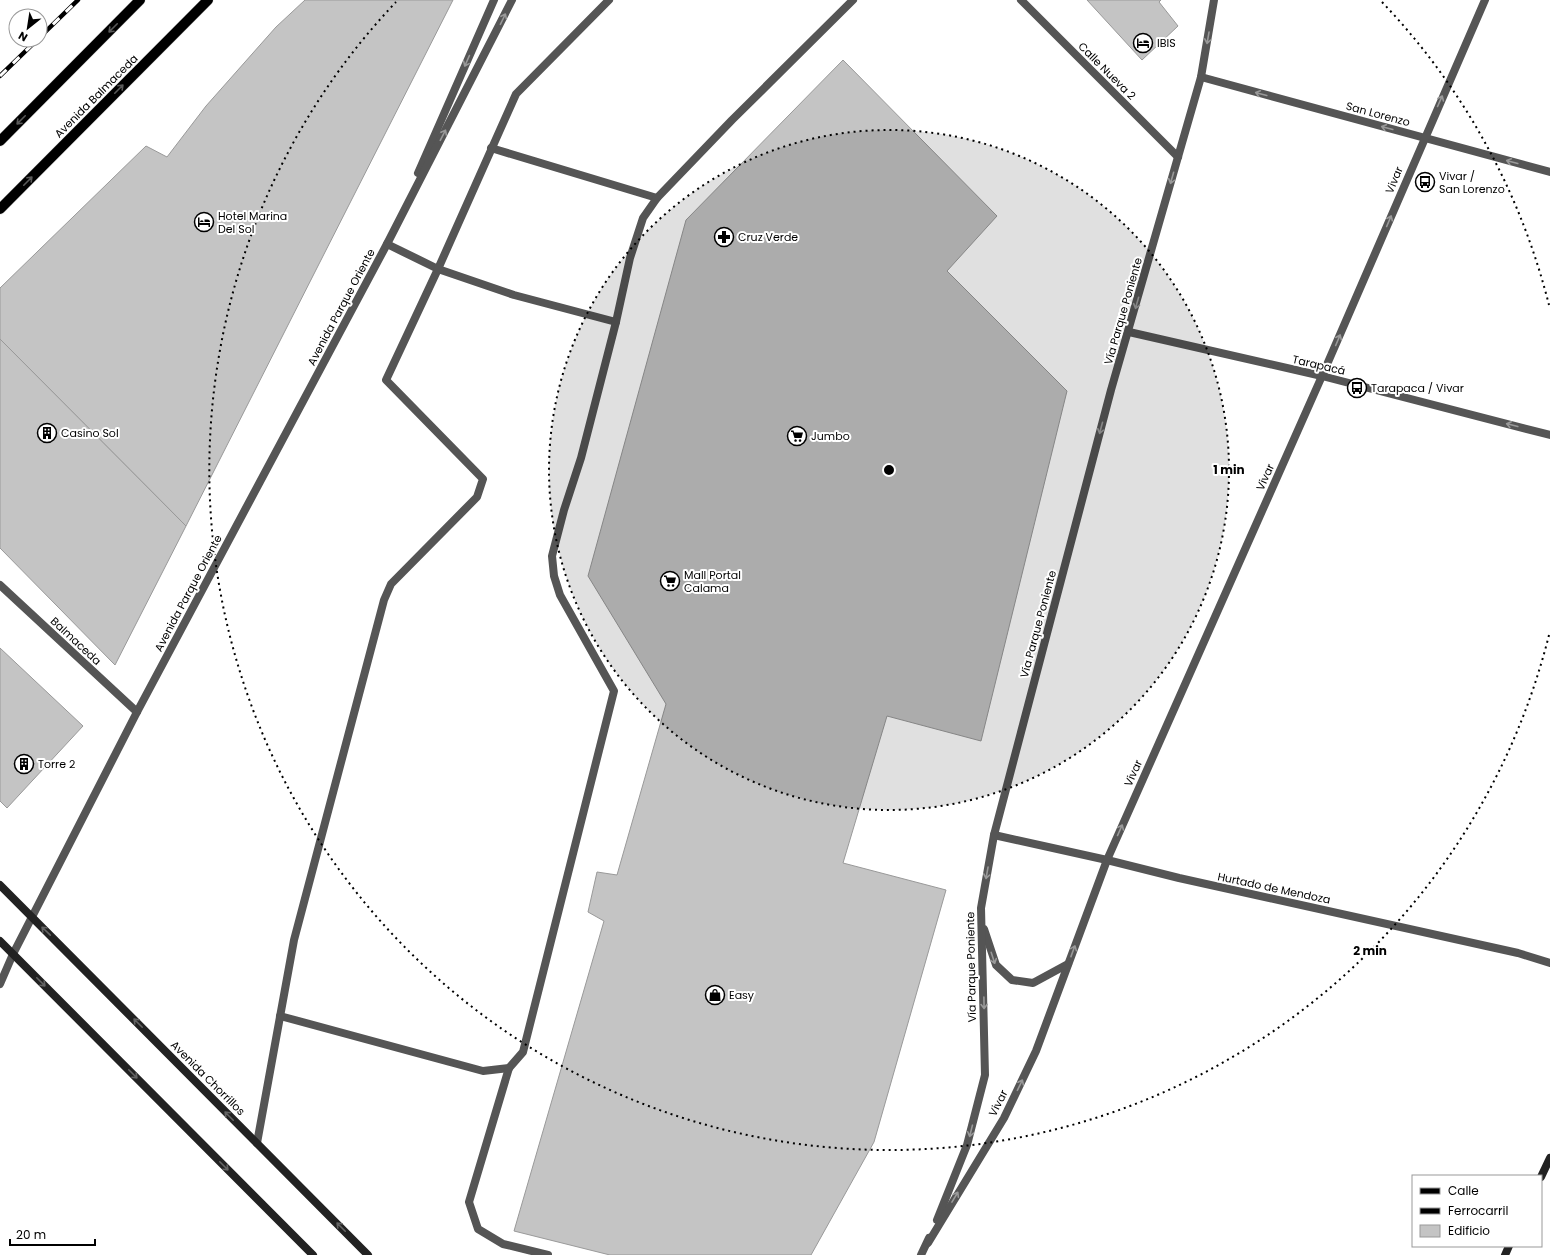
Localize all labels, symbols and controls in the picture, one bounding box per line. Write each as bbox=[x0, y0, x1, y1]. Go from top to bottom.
north arrow bbox=[8, 8, 48, 48]
one-way arrow bbox=[500, 14, 507, 26]
one-way arrow bbox=[108, 23, 118, 33]
text: N bbox=[15, 28, 31, 46]
hotel icon: IBIS bbox=[1132, 32, 1154, 54]
one-way arrow bbox=[1203, 32, 1211, 45]
place label: IBIS bbox=[1157, 35, 1176, 51]
street label: Calle Nueva 2 bbox=[1075, 39, 1139, 103]
street label: Avenida Balmaceda bbox=[51, 51, 141, 141]
one-way arrow bbox=[463, 55, 470, 67]
one-way arrow bbox=[114, 84, 124, 94]
one-way arrow bbox=[1255, 90, 1268, 97]
one-way arrow bbox=[1437, 96, 1444, 108]
street label: San Lorenzo bbox=[1344, 98, 1412, 130]
one-way arrow bbox=[16, 115, 26, 125]
one-way arrow bbox=[1381, 124, 1394, 131]
one-way arrow bbox=[440, 129, 448, 141]
one-way arrow bbox=[1506, 158, 1519, 165]
street label: Vivar bbox=[1381, 164, 1407, 196]
place label: Vivar / San Lorenzo bbox=[1439, 168, 1505, 197]
one-way arrow bbox=[1168, 171, 1176, 184]
bus stop icon: Vivar / San Lorenzo bbox=[1414, 171, 1436, 193]
one-way arrow bbox=[23, 176, 32, 186]
place label: Hotel Marina Del Sol bbox=[218, 208, 287, 237]
hotel icon: Hotel Marina Del Sol bbox=[193, 211, 215, 233]
one-way arrow bbox=[1385, 215, 1393, 227]
pharmacy icon: Cruz Verde bbox=[713, 226, 735, 248]
place label: Cruz Verde bbox=[738, 229, 798, 245]
street label: Avenida Parque Oriente bbox=[303, 246, 379, 368]
street label: Vía Parque Poniente bbox=[1100, 256, 1146, 366]
one-way arrow bbox=[1133, 296, 1140, 309]
one-way arrow bbox=[1334, 335, 1342, 347]
street label: Tarapacá bbox=[1291, 351, 1347, 379]
bus stop icon: Tarapaca / Vivar bbox=[1346, 377, 1368, 399]
place label: Tarapaca / Vivar bbox=[1371, 380, 1464, 396]
one-way arrow bbox=[1097, 421, 1104, 434]
one-way arrow bbox=[1506, 421, 1519, 428]
building icon: Casino Sol bbox=[36, 422, 58, 444]
place label: Casino Sol bbox=[61, 425, 119, 441]
supermarket icon: Jumbo bbox=[786, 425, 808, 447]
place label: Jumbo bbox=[811, 428, 850, 444]
text: 1 min bbox=[1213, 461, 1245, 478]
street label: Vivar bbox=[1252, 461, 1278, 493]
centre of rings bbox=[882, 463, 896, 477]
street label: Avenida Parque Oriente bbox=[150, 532, 226, 654]
place label: Mall Portal Calama bbox=[684, 567, 741, 596]
street label: Vía Parque Poniente bbox=[1016, 568, 1060, 679]
supermarket icon: Mall Portal Calama bbox=[659, 570, 681, 592]
street label: Balmaceda bbox=[47, 613, 105, 669]
building icon: Torre 2 bbox=[13, 753, 35, 775]
place label: Torre 2 bbox=[38, 756, 75, 772]
street label: Vivar bbox=[1120, 757, 1146, 789]
one-way arrow bbox=[1117, 824, 1124, 836]
one-way arrow bbox=[983, 866, 991, 879]
street label: Hurtado de Mendoza bbox=[1216, 868, 1332, 908]
street label: Vía Parque Poniente bbox=[962, 911, 980, 1022]
one-way arrow bbox=[41, 926, 51, 936]
text: 2 min bbox=[1353, 942, 1387, 959]
one-way arrow bbox=[1069, 945, 1077, 957]
one-way arrow bbox=[990, 951, 997, 964]
one-way arrow bbox=[36, 977, 46, 987]
shop icon: Easy bbox=[704, 984, 726, 1006]
place label: Easy bbox=[729, 987, 755, 1003]
one-way arrow bbox=[980, 996, 987, 1009]
one-way arrow bbox=[133, 1018, 143, 1028]
street label: Avenida Chorrillos bbox=[167, 1037, 249, 1119]
one-way arrow bbox=[128, 1069, 137, 1079]
one-way arrow bbox=[1017, 1079, 1024, 1091]
street label: Vivar bbox=[985, 1087, 1011, 1119]
one-way arrow bbox=[224, 1111, 234, 1121]
one-way arrow bbox=[967, 1124, 974, 1137]
one-way arrow bbox=[219, 1161, 229, 1171]
legend bbox=[1412, 1175, 1542, 1247]
text: Calle bbox=[1448, 1182, 1479, 1199]
one-way arrow bbox=[952, 1191, 960, 1203]
text: Ferrocarril bbox=[1448, 1202, 1508, 1219]
scale bar bbox=[10, 1221, 95, 1247]
one-way arrow bbox=[336, 1222, 346, 1232]
text: Edificio bbox=[1448, 1222, 1490, 1239]
text: 20 m bbox=[16, 1226, 46, 1243]

